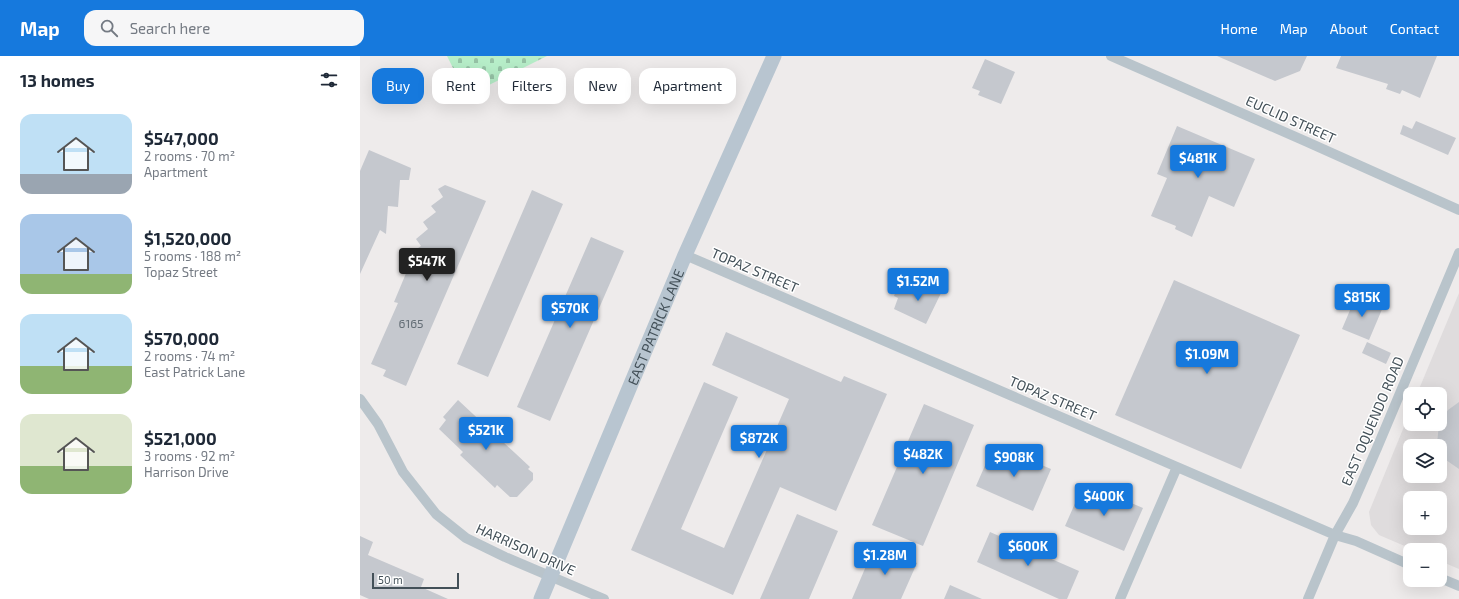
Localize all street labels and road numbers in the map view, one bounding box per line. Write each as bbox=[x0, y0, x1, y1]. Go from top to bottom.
street label: EUCLID STREET bbox=[1243, 92, 1339, 146]
street label: TOPAZ STREET bbox=[709, 244, 801, 296]
street label: EAST PATRICK LANE bbox=[623, 266, 687, 388]
street label: EAST OQUENDO ROAD bbox=[1337, 354, 1407, 488]
street label: TOPAZ STREET bbox=[1007, 372, 1099, 424]
street label: HARRISON DRIVE bbox=[474, 519, 579, 579]

